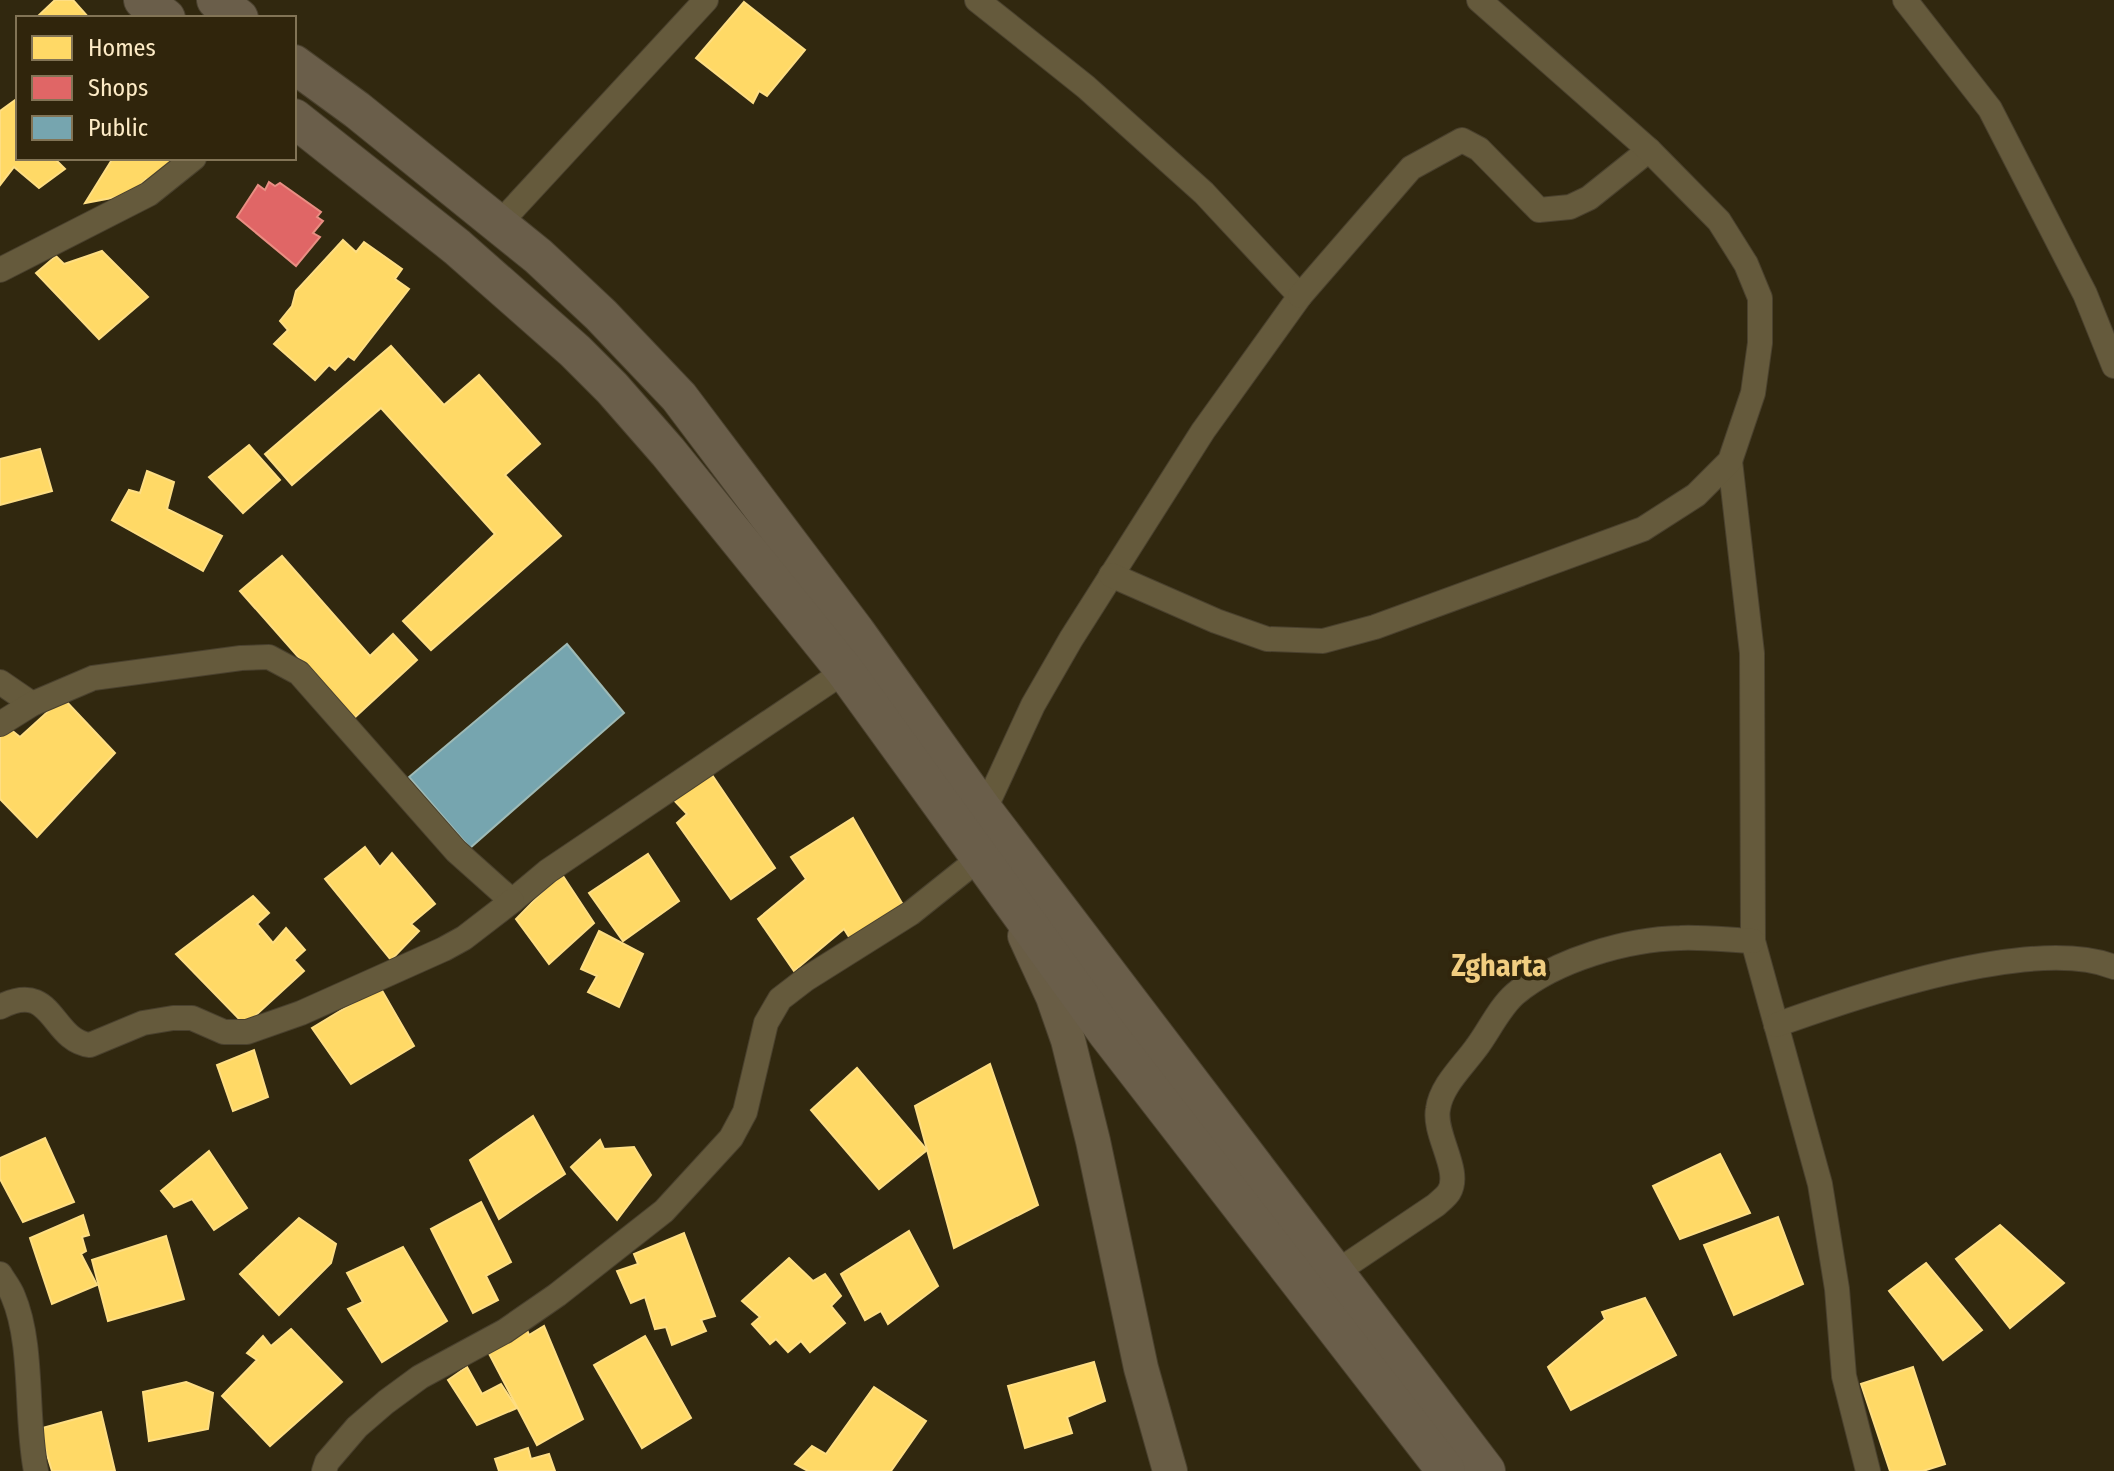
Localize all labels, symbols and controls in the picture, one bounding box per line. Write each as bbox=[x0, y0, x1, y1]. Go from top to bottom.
legend bbox=[16, 16, 296, 160]
text: Homes bbox=[88, 34, 156, 62]
text: Shops bbox=[88, 74, 148, 102]
text: Public bbox=[88, 114, 148, 142]
district label: Zgharta bbox=[1451, 948, 1547, 984]

